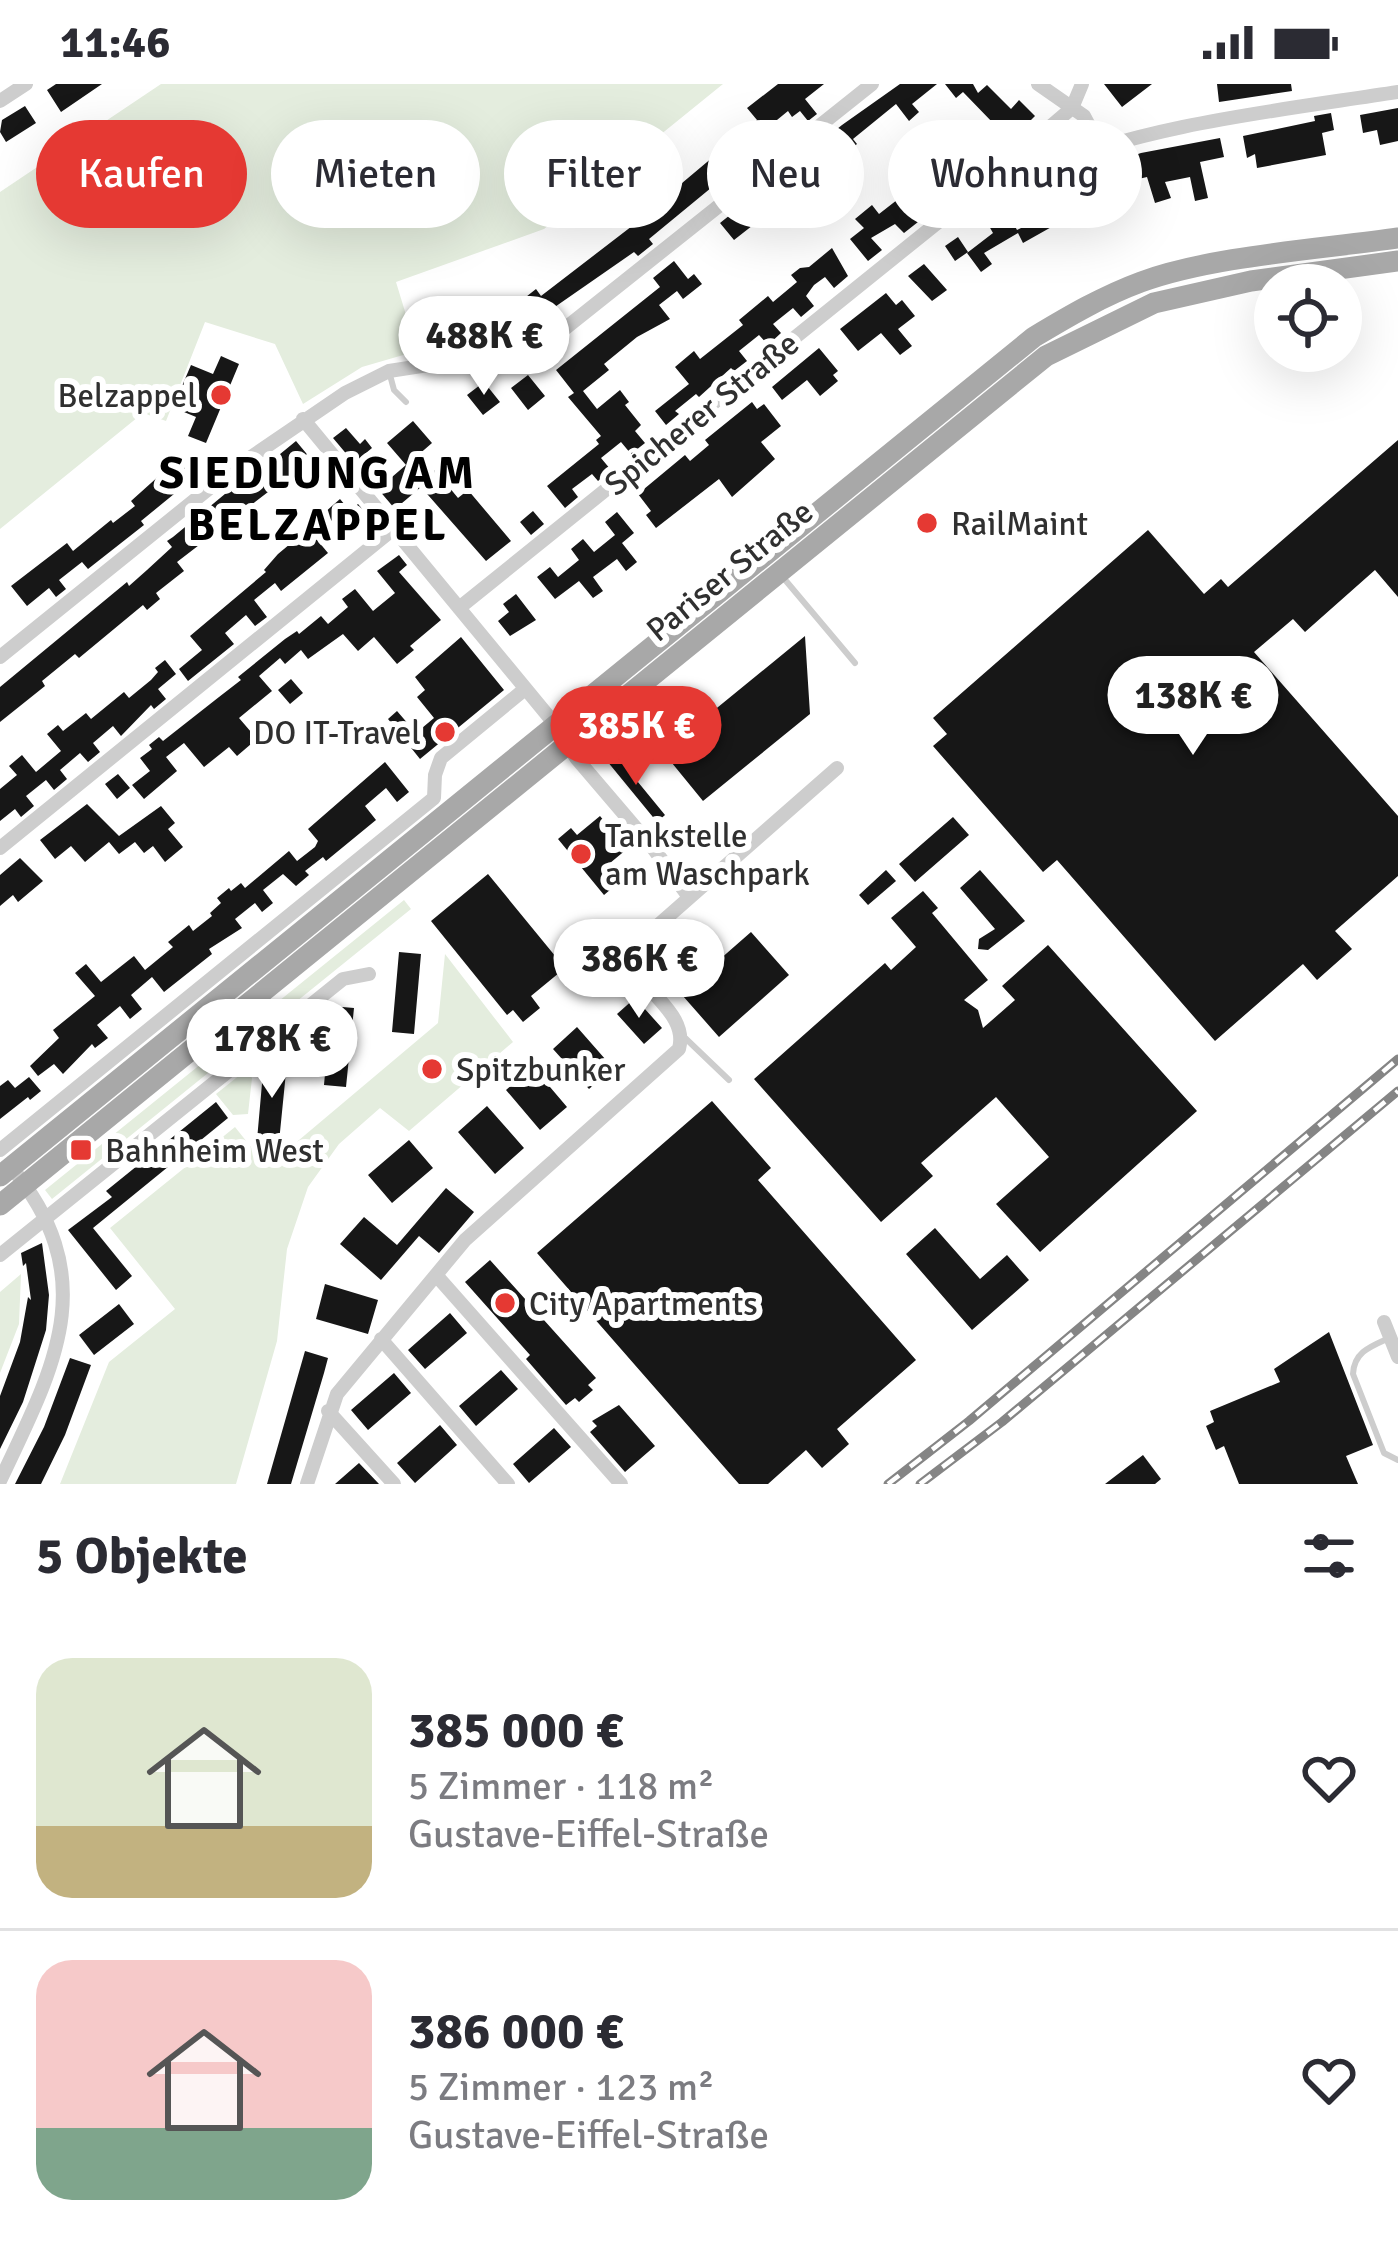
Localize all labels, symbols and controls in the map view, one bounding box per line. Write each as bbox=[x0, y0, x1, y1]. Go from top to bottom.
text: 11:46 bbox=[60, 15, 170, 70]
chip: Kaufen bbox=[36, 120, 247, 228]
chip: Mieten bbox=[271, 120, 480, 228]
chip: Filter bbox=[504, 120, 683, 228]
chip: Neu bbox=[707, 120, 864, 228]
chip: Wohnung bbox=[888, 120, 1142, 228]
map controls bbox=[1254, 264, 1362, 372]
button: locate bbox=[1254, 264, 1362, 372]
pin: 488K € bbox=[386, 296, 582, 398]
text: 488K € bbox=[425, 311, 543, 359]
street label: Spicherer Straße bbox=[597, 323, 807, 505]
place label: Belzappel bbox=[58, 376, 197, 417]
marker: Belzappel bbox=[208, 382, 234, 408]
district label: SIEDLUNG AM BELZAPPEL bbox=[159, 446, 477, 553]
street label: Pariser Straße bbox=[638, 492, 822, 651]
place label: RailMaint bbox=[951, 504, 1088, 545]
marker: RailMaint bbox=[914, 510, 940, 536]
pin: 138K € bbox=[1095, 656, 1291, 758]
text: 138K € bbox=[1134, 671, 1252, 719]
pin: 385K € bbox=[538, 686, 734, 788]
text: 385K € bbox=[577, 701, 695, 749]
place label: DO IT-Travel bbox=[253, 713, 421, 754]
marker: DO IT-Travel bbox=[432, 719, 458, 745]
place label: Tankstelle am Waschpark bbox=[605, 816, 810, 895]
marker: Tankstelle am Waschpark bbox=[568, 841, 594, 867]
pin: 386K € bbox=[541, 919, 737, 1021]
text: 386K € bbox=[580, 934, 698, 982]
pin: 178K € bbox=[174, 999, 370, 1101]
text: 178K € bbox=[213, 1014, 331, 1062]
place label: Spitzbunker bbox=[456, 1050, 625, 1091]
marker: Spitzbunker bbox=[419, 1056, 445, 1082]
place label: Bahnheim West bbox=[105, 1131, 324, 1172]
marker: Bahnheim West bbox=[68, 1137, 94, 1163]
place label: City Apartments bbox=[529, 1284, 758, 1325]
marker: City Apartments bbox=[492, 1290, 518, 1316]
icon: filters bbox=[1296, 1523, 1362, 1589]
text: 5 Objekte bbox=[36, 1525, 248, 1588]
text: 385 000 € bbox=[408, 1699, 623, 1762]
icon: home bbox=[132, 1706, 276, 1850]
icon: heart bbox=[1296, 1745, 1362, 1811]
text: 5 Zimmer · 118 m² bbox=[408, 1762, 714, 1810]
text: Gustave-Eiffel-Straße bbox=[408, 1810, 769, 1858]
text: 386 000 € bbox=[408, 2000, 623, 2063]
icon: home bbox=[132, 2008, 276, 2152]
icon: heart bbox=[1296, 2047, 1362, 2113]
text: 5 Zimmer · 123 m² bbox=[408, 2063, 714, 2111]
text: Gustave-Eiffel-Straße bbox=[408, 2111, 769, 2159]

